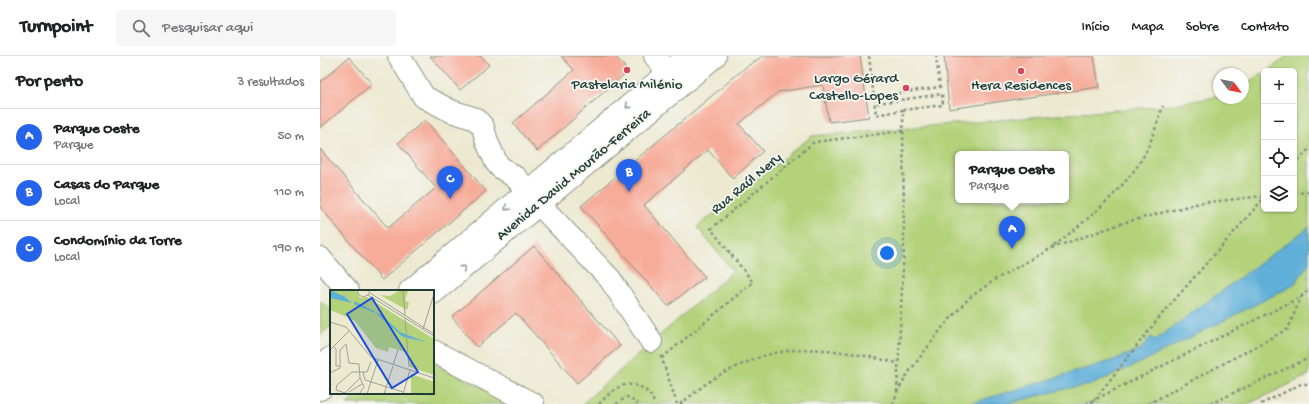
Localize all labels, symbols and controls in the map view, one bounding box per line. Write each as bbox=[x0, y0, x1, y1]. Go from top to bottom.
search box bbox=[116, 10, 396, 46]
text: Turnpoint bbox=[20, 16, 92, 39]
icon: search bbox=[130, 17, 152, 39]
text: Pesquisar aqui bbox=[162, 19, 253, 37]
text: Início bbox=[1081, 19, 1110, 36]
text: Mapa bbox=[1132, 19, 1164, 36]
text: Sobre bbox=[1186, 19, 1219, 36]
text: Contato bbox=[1241, 19, 1289, 36]
marker: Pastelaria Milénio bbox=[622, 65, 632, 75]
marker: Hera Residences bbox=[1016, 66, 1026, 76]
north arrow bbox=[1213, 68, 1249, 104]
map controls bbox=[1261, 68, 1297, 212]
button: + bbox=[1261, 68, 1297, 104]
place label: Largo Gérard Castello-Lopes bbox=[809, 70, 899, 105]
text: Por perto bbox=[16, 72, 83, 92]
text: 3 resultados bbox=[237, 75, 304, 90]
place label: Pastelaria Milénio bbox=[571, 76, 683, 94]
place label: Hera Residences bbox=[971, 77, 1071, 95]
marker: Largo Gérard Castello-Lopes bbox=[901, 83, 911, 93]
one-way arrow bbox=[626, 102, 633, 109]
street label: Avenida David Mourão-Ferreira bbox=[493, 104, 656, 245]
button: − bbox=[1261, 104, 1297, 140]
text: Parque Oeste bbox=[54, 120, 139, 138]
text: A bbox=[25, 129, 33, 144]
text: 50 m bbox=[277, 129, 304, 144]
text: Parque bbox=[54, 138, 94, 153]
button: locate bbox=[1261, 140, 1297, 176]
street label: Rua Raúl Nery bbox=[708, 149, 787, 219]
popup bbox=[955, 151, 1069, 203]
pin: B bbox=[616, 159, 642, 192]
text: Parque Oeste bbox=[969, 161, 1055, 179]
pin: C bbox=[437, 166, 463, 199]
text: Casas do Parque bbox=[54, 176, 159, 194]
button: layers bbox=[1261, 176, 1297, 212]
text: Parque bbox=[969, 179, 1009, 194]
text: B bbox=[26, 185, 32, 200]
text: 110 m bbox=[274, 185, 304, 200]
text: Local bbox=[54, 194, 80, 209]
one-way arrow bbox=[505, 204, 512, 211]
pin: A bbox=[999, 216, 1025, 249]
text: Condomínio da Torre bbox=[54, 232, 182, 250]
text: C bbox=[25, 241, 33, 256]
text: 190 m bbox=[273, 241, 304, 256]
your location bbox=[877, 243, 897, 263]
text: Local bbox=[54, 250, 80, 265]
one-way arrow bbox=[458, 265, 466, 272]
inset map bbox=[330, 290, 434, 394]

